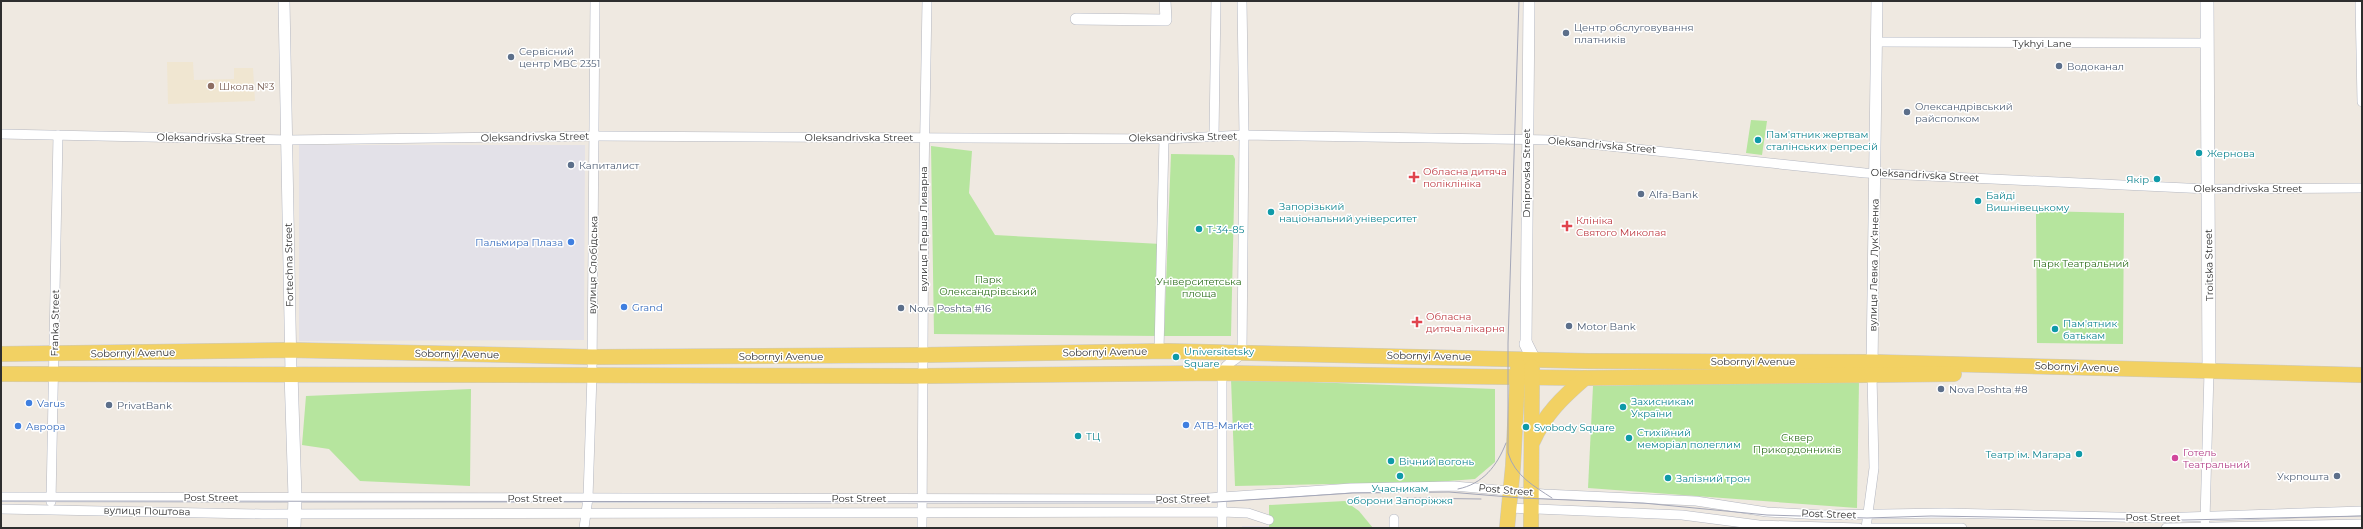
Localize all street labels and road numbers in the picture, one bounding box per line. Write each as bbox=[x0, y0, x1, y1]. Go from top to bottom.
street label: Tykhyi Lane bbox=[2012, 37, 2072, 50]
street label: Dniprovska Street bbox=[1520, 128, 1533, 218]
street label: Oleksandrivska Street bbox=[481, 130, 589, 144]
street label: Oleksandrivska Street bbox=[1129, 130, 1237, 144]
street label: Oleksandrivska Street bbox=[157, 131, 265, 145]
street label: Oleksandrivska Street bbox=[805, 131, 913, 144]
street label: Oleksandrivska Street bbox=[1547, 134, 1657, 156]
street label: вулиця Перша Ливарна bbox=[917, 166, 930, 292]
street label: Oleksandrivska Street bbox=[1870, 166, 1980, 184]
street label: Oleksandrivska Street bbox=[2194, 182, 2302, 195]
street label: вулиця Левка Лукʼяненка bbox=[1866, 198, 1882, 332]
street label: вулиця Слобідська bbox=[586, 216, 600, 314]
street label: Fortechna Street bbox=[282, 223, 296, 307]
street label: Troitska Street bbox=[2202, 229, 2216, 301]
street label: Franka Street bbox=[48, 289, 62, 357]
street label: Sobornyi Avenue bbox=[1063, 345, 1147, 359]
street label: Sobornyi Avenue bbox=[91, 346, 175, 360]
street label: Sobornyi Avenue bbox=[415, 347, 499, 361]
street label: Sobornyi Avenue bbox=[1387, 349, 1471, 363]
street label: Sobornyi Avenue bbox=[739, 350, 823, 363]
street label: Sobornyi Avenue bbox=[1711, 355, 1795, 368]
street label: Sobornyi Avenue bbox=[2035, 359, 2119, 375]
street label: Post Street bbox=[1478, 481, 1534, 499]
street label: Post Street bbox=[183, 491, 239, 504]
street label: Post Street bbox=[507, 492, 563, 505]
street label: Post Street bbox=[831, 492, 887, 505]
street label: Post Street bbox=[1155, 492, 1211, 506]
street label: вулиця Поштова bbox=[103, 504, 191, 518]
street label: Post Street bbox=[1801, 507, 1857, 521]
street label: Post Street bbox=[2125, 511, 2181, 524]

